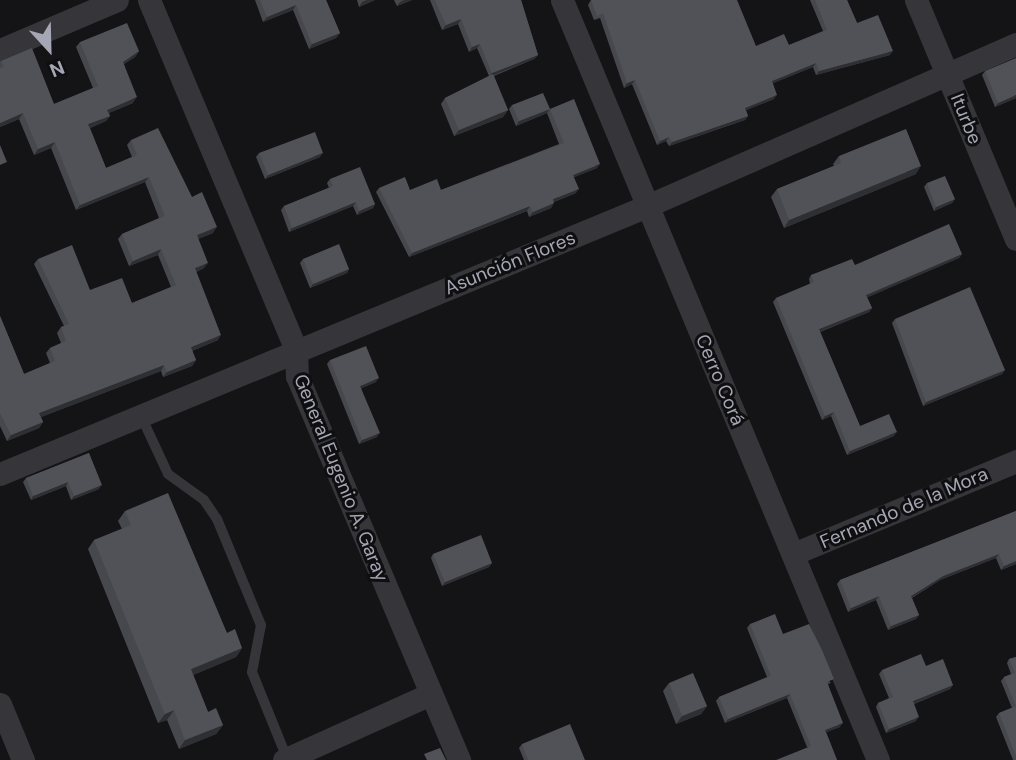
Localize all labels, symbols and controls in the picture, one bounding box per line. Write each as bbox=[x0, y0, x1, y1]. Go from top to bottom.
north arrow bbox=[14, 14, 84, 84]
text: N bbox=[46, 55, 68, 83]
street label: Iturbe bbox=[946, 90, 986, 148]
street label: Asunción Flores bbox=[441, 226, 579, 300]
street label: Cerro Corá bbox=[691, 331, 749, 429]
street label: General Eugenio A. Garay bbox=[289, 371, 393, 585]
street label: Fernando de la Mora bbox=[817, 462, 991, 554]

